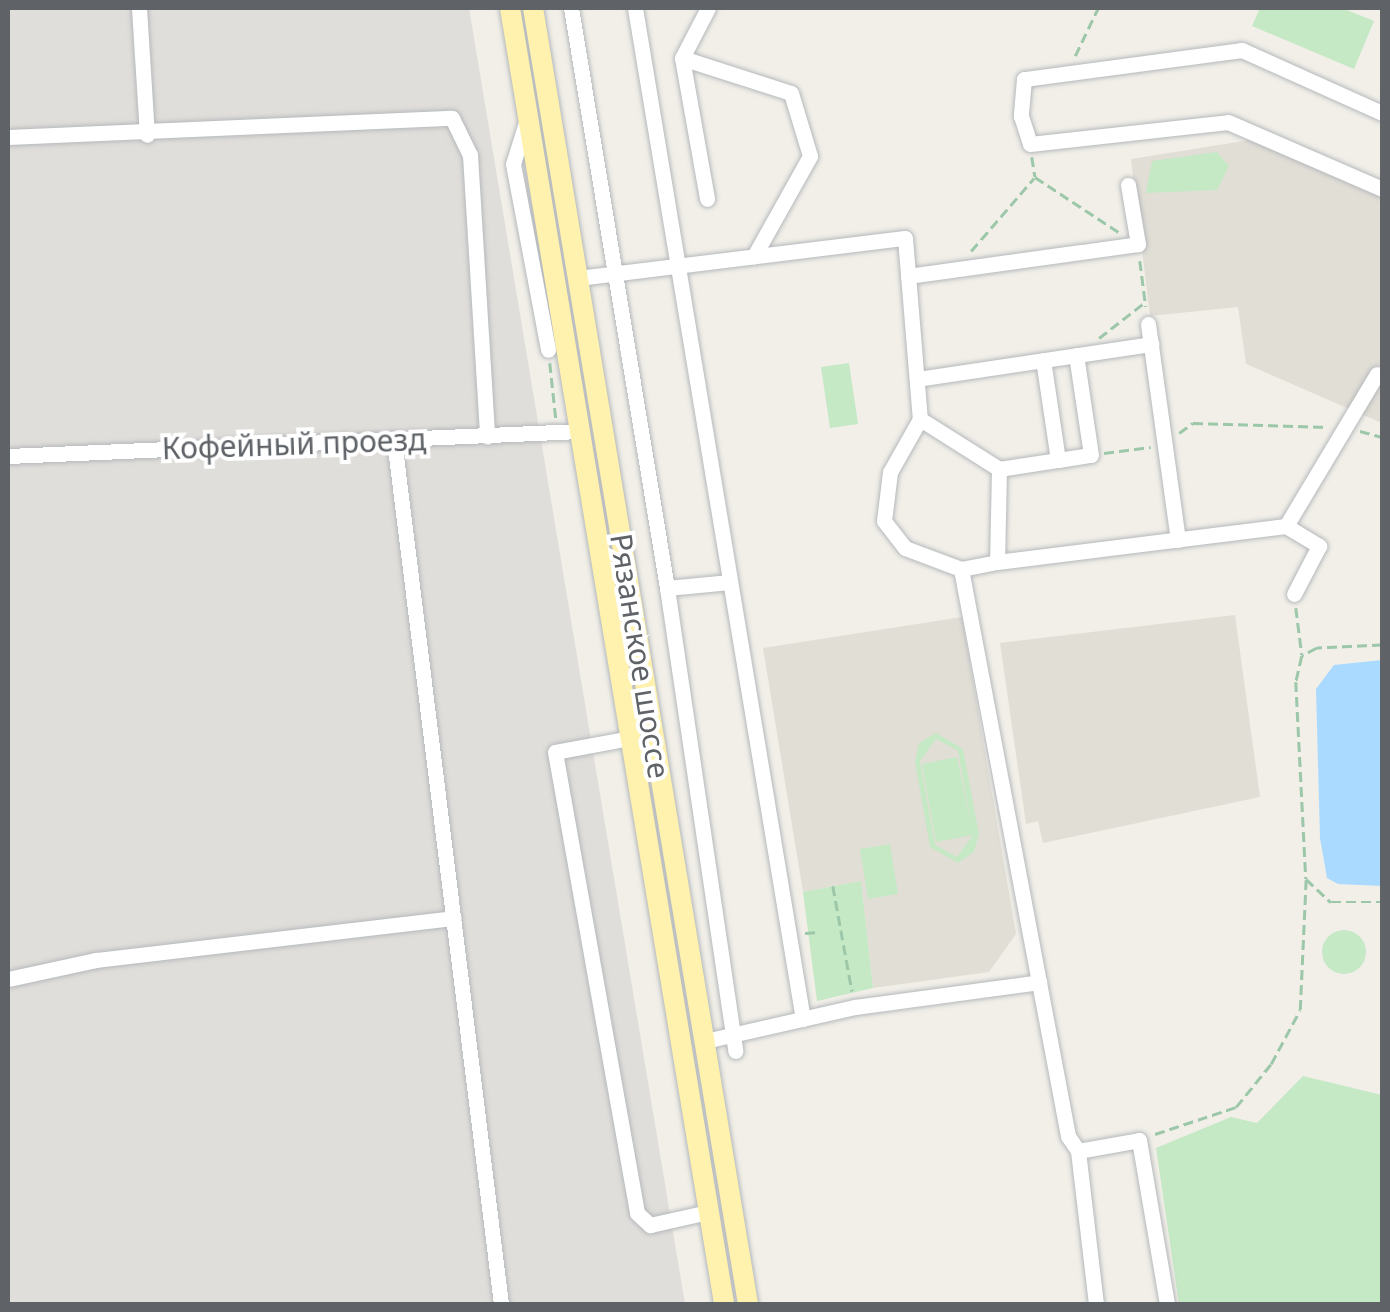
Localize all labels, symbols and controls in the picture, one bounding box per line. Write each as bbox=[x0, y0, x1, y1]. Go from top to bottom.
street label: Кофейный проезд bbox=[161, 421, 427, 467]
street label: Рязанское шоссе bbox=[603, 531, 677, 781]

